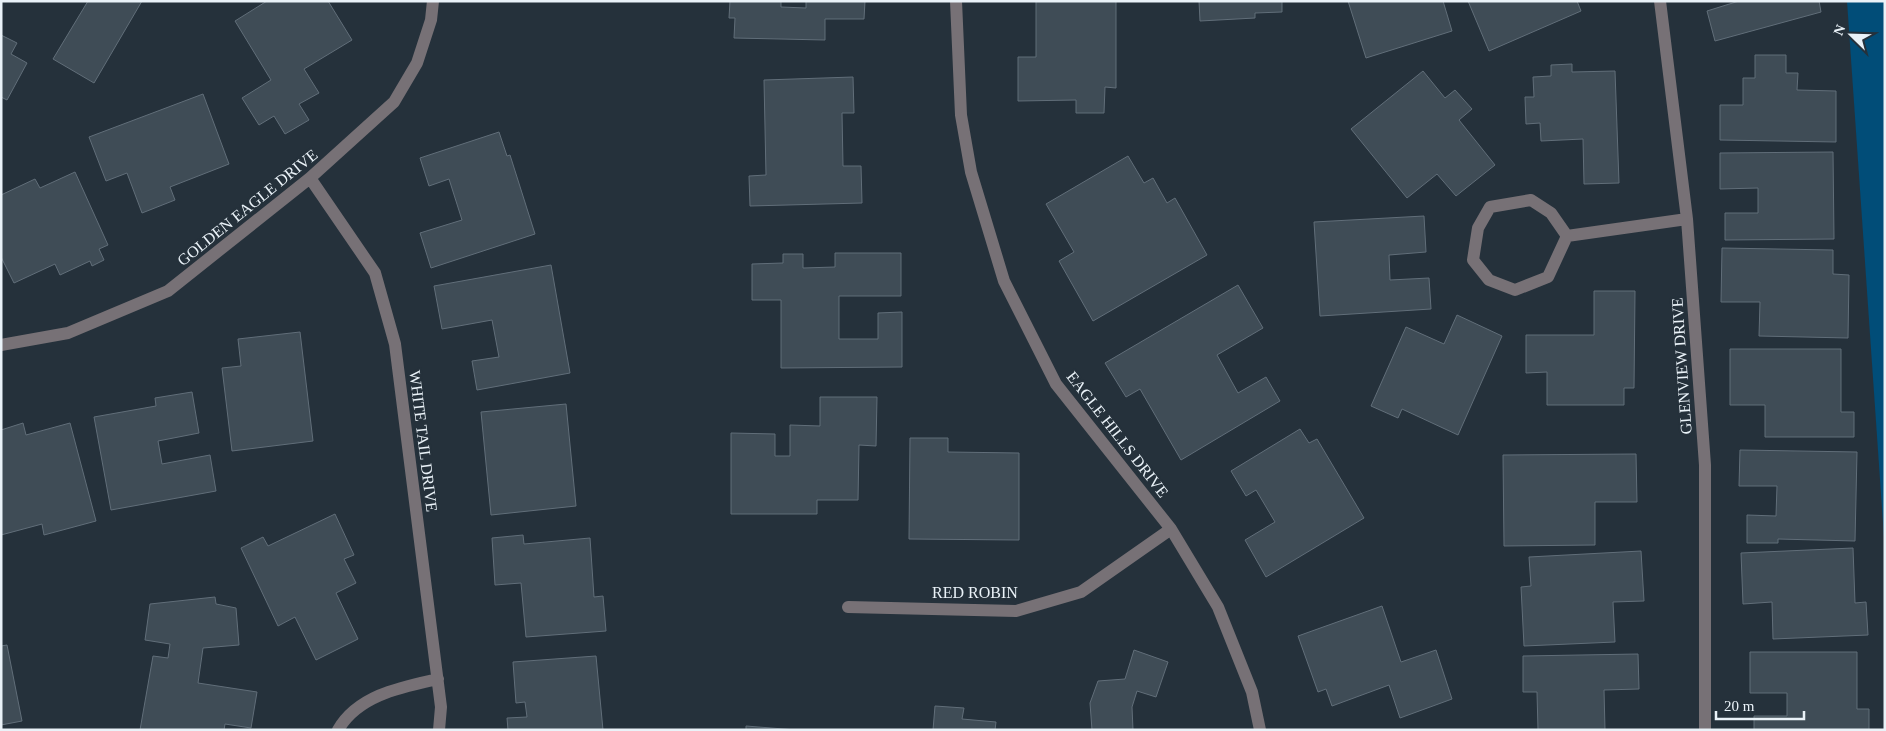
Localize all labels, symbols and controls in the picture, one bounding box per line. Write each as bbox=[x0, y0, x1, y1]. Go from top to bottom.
north arrow bbox=[1826, 10, 1876, 60]
text: N bbox=[1831, 23, 1848, 38]
street label: GOLDEN EAGLE DRIVE bbox=[174, 146, 321, 269]
street label: GLENVIEW DRIVE bbox=[1668, 297, 1695, 435]
street label: EAGLE HILLS DRIVE bbox=[1063, 368, 1172, 500]
street label: WHITE TAIL DRIVE bbox=[406, 369, 441, 513]
street label: RED ROBIN bbox=[932, 584, 1018, 601]
scale bar bbox=[1716, 688, 1804, 720]
text: 20 m bbox=[1724, 698, 1755, 714]

